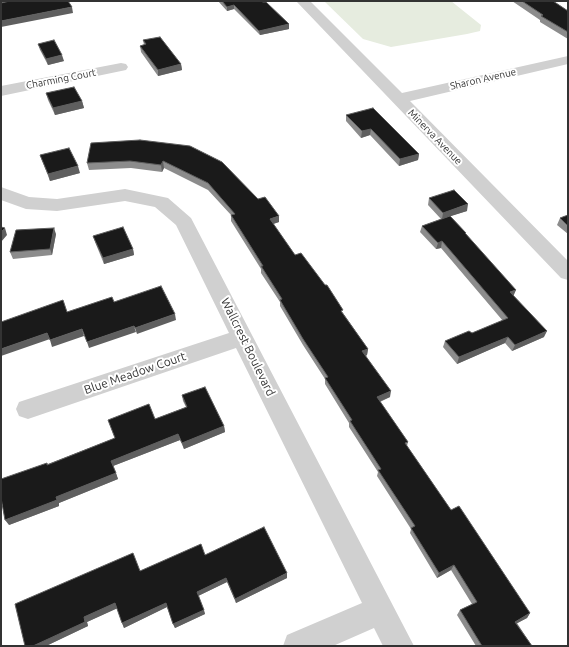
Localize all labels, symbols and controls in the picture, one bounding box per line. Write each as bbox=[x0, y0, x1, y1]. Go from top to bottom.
street label: Charming Court bbox=[25, 66, 97, 92]
street label: Sharon Avenue bbox=[449, 66, 517, 92]
street label: Minerva Avenue bbox=[406, 107, 464, 167]
street label: Wallcrest Boulevard bbox=[218, 296, 278, 398]
street label: Blue Meadow Court bbox=[82, 349, 188, 397]

